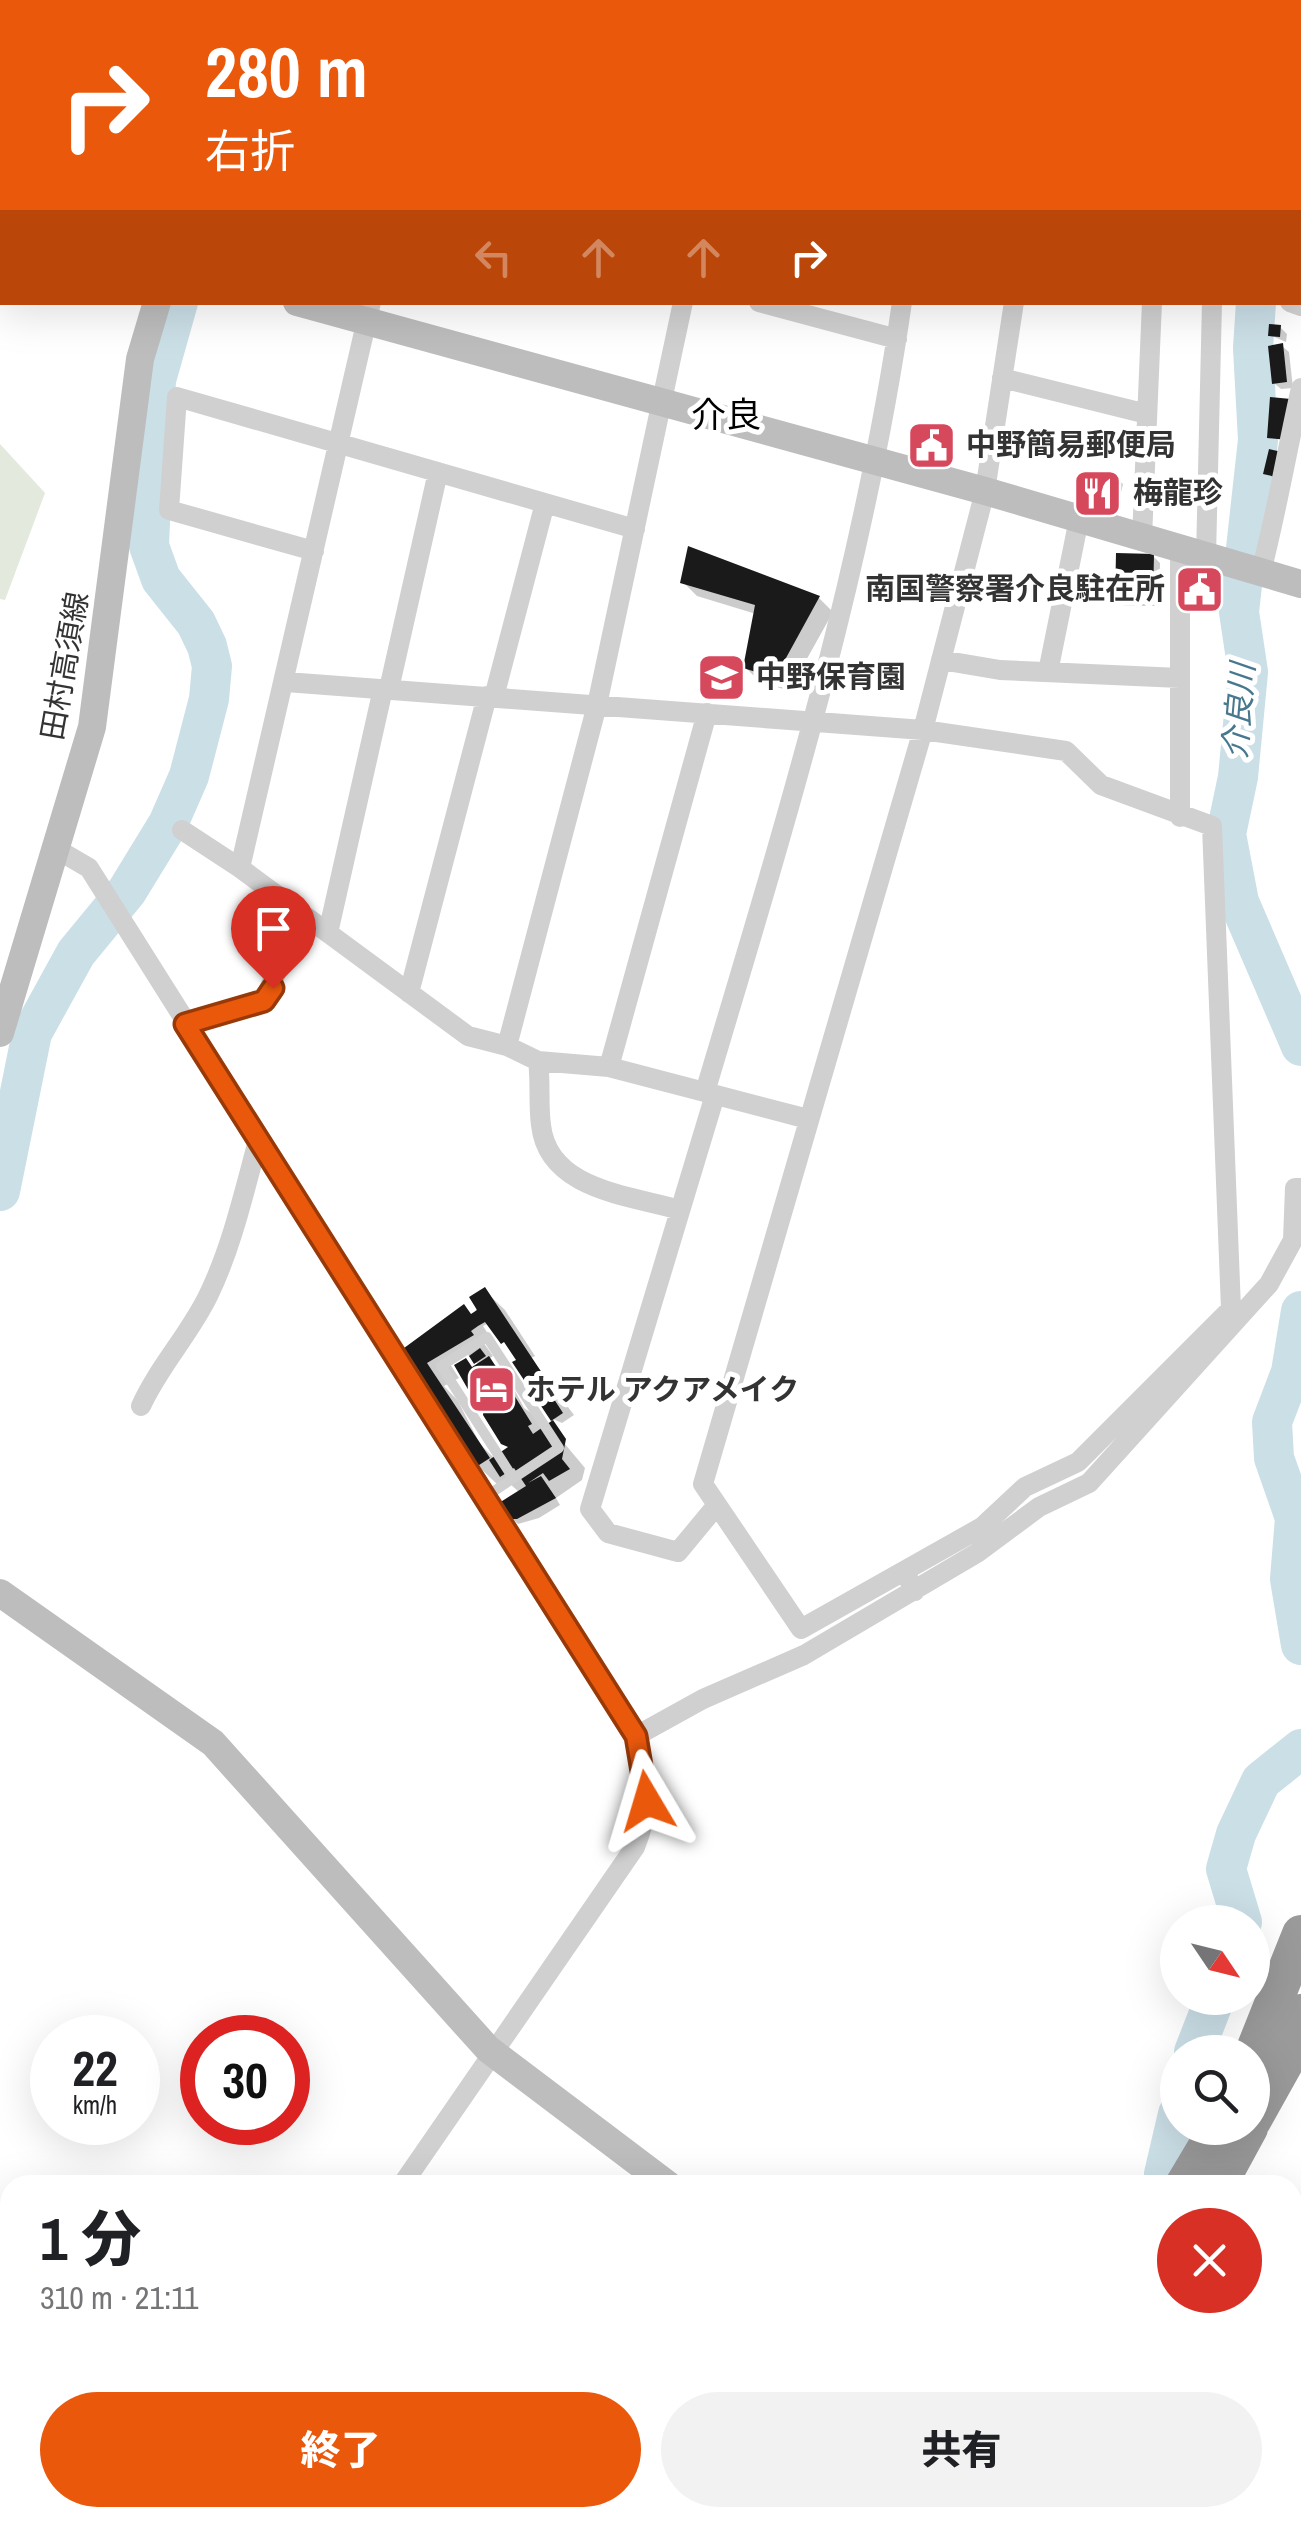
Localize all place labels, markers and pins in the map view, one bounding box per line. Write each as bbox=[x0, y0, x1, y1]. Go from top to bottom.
public building icon: 中野簡易郵便局 bbox=[905, 419, 957, 471]
place label: 中野簡易郵便局 bbox=[966, 424, 1176, 464]
restaurant icon: 梅龍珍 bbox=[1072, 467, 1124, 519]
place label: 梅龍珍 bbox=[1133, 472, 1223, 512]
public building icon: 南国警察署介良駐在所 bbox=[1174, 563, 1226, 615]
place label: 南国警察署介良駐在所 bbox=[865, 568, 1165, 608]
school or university icon: 中野保育園 bbox=[695, 651, 747, 703]
place label: 中野保育園 bbox=[756, 656, 906, 696]
pin bbox=[231, 886, 316, 989]
hotel icon: ホテル アクアメイク bbox=[465, 1364, 517, 1416]
place label: ホテル アクアメイク bbox=[526, 1369, 799, 1409]

